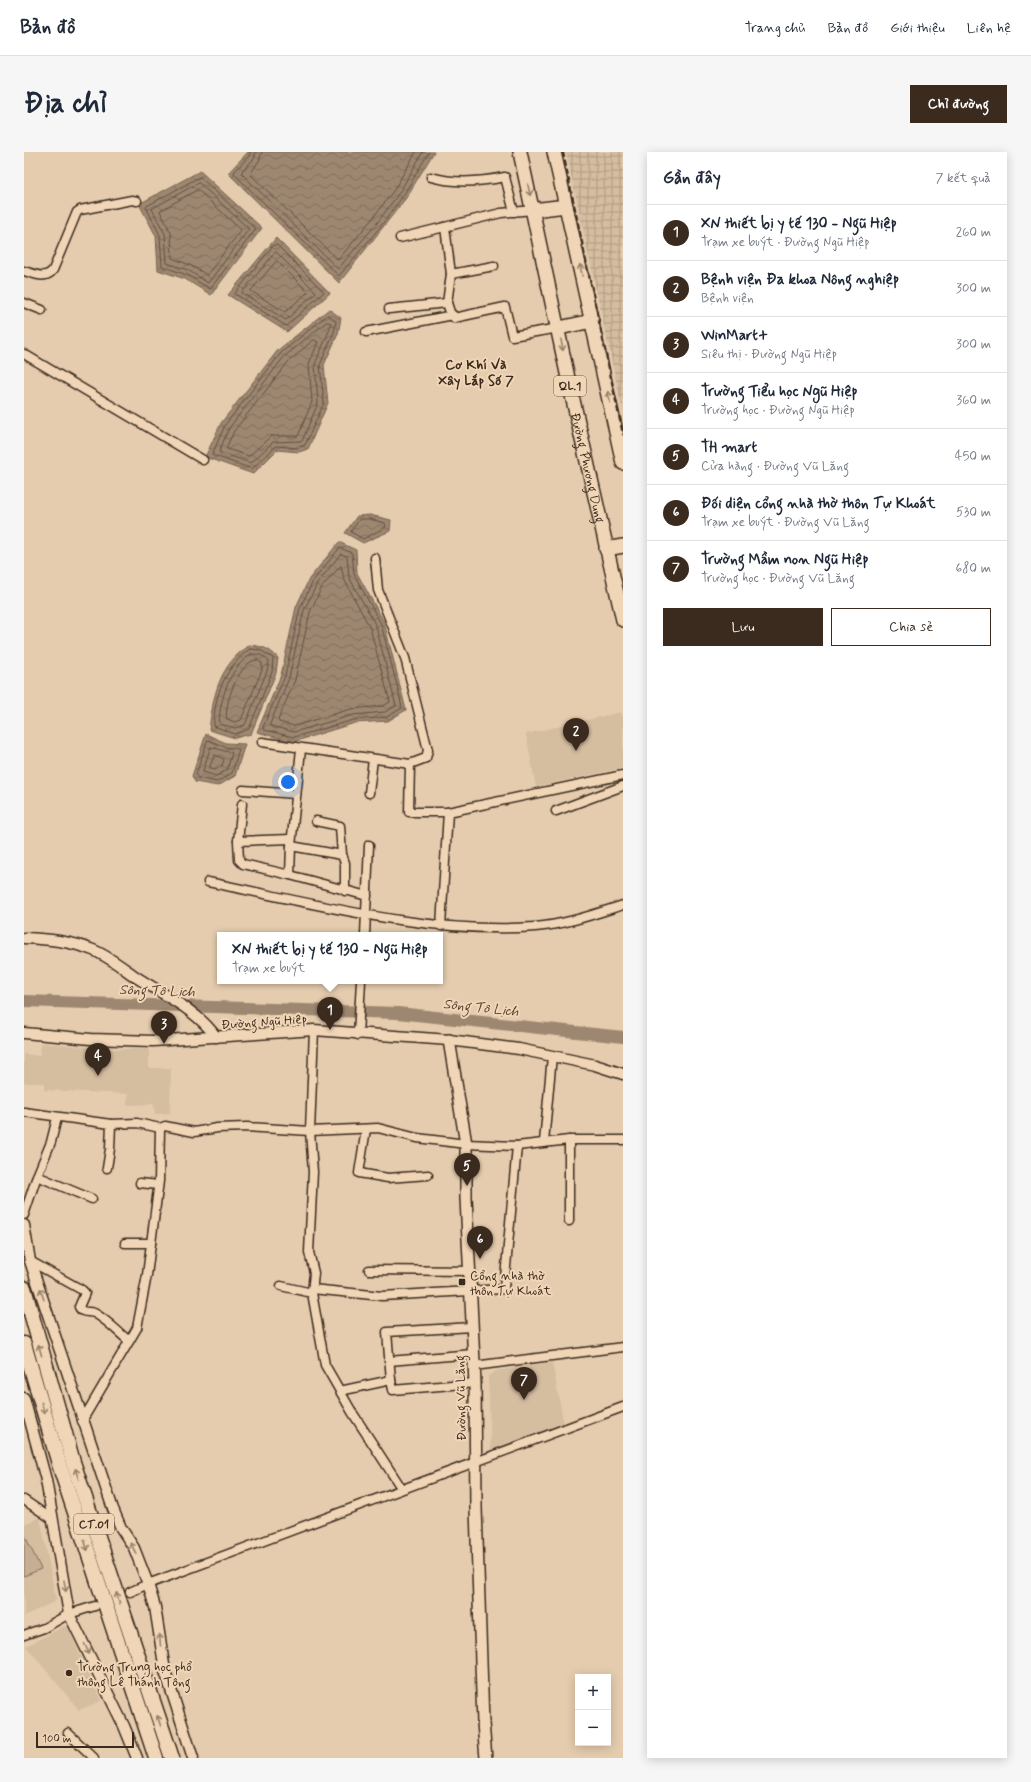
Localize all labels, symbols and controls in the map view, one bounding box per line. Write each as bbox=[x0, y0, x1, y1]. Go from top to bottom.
text: Bản đồ bbox=[20, 15, 75, 40]
text: Trang chủ bbox=[745, 19, 805, 37]
text: Bản đồ bbox=[827, 19, 868, 37]
text: Giới thiệu bbox=[890, 19, 945, 37]
text: Liên hệ bbox=[967, 19, 1011, 37]
button: Chỉ đường bbox=[910, 85, 1007, 123]
text: Địa chỉ bbox=[24, 86, 107, 123]
text: Gần đây bbox=[663, 167, 721, 189]
text: 7 kết quả bbox=[936, 170, 991, 187]
one-way arrow bbox=[525, 183, 533, 196]
text: XN thiết bị y tế 130 - Ngũ Hiệp bbox=[701, 214, 897, 234]
text: 1 bbox=[673, 224, 679, 241]
text: 260 m bbox=[956, 224, 991, 241]
text: Trạm xe buýt · Đường Ngũ Hiệp bbox=[701, 234, 869, 251]
one-way arrow bbox=[576, 264, 584, 277]
text: Bệnh viện Đa khoa Nông nghiệp bbox=[701, 270, 899, 290]
text: 2 bbox=[673, 280, 679, 297]
text: 300 m bbox=[956, 280, 991, 297]
text: Bệnh viện bbox=[701, 290, 754, 307]
text: WinMart+ bbox=[701, 326, 768, 346]
text: 3 bbox=[673, 336, 679, 353]
text: 300 m bbox=[956, 336, 991, 353]
one-way arrow bbox=[558, 338, 566, 351]
text: Siêu thị · Đường Ngũ Hiệp bbox=[701, 346, 837, 363]
district label: Cơ Khí Và Xây Lắp Số 7 bbox=[438, 356, 514, 390]
road number: QL.1 bbox=[554, 376, 586, 396]
text: Trường Tiểu học Ngũ Hiệp bbox=[701, 382, 858, 402]
one-way arrow bbox=[604, 391, 612, 404]
text: 4 bbox=[672, 392, 680, 409]
text: 360 m bbox=[956, 392, 991, 409]
text: Trường học · Đường Ngũ Hiệp bbox=[701, 402, 855, 419]
street label: Đường Phương Dung bbox=[566, 411, 608, 525]
text: TH mart bbox=[701, 438, 757, 458]
text: 5 bbox=[672, 448, 680, 465]
text: 450 m bbox=[955, 448, 991, 465]
text: Cửa hàng · Đường Vũ Lăng bbox=[701, 458, 849, 475]
text: Đối diện cổng nhà thờ thôn Tự Khoát bbox=[701, 494, 935, 514]
text: 6 bbox=[673, 504, 679, 521]
text: 530 m bbox=[956, 504, 991, 521]
text: Trạm xe buýt · Đường Vũ Lăng bbox=[701, 514, 870, 531]
text: Trường Mầm non Ngũ Hiệp bbox=[701, 550, 868, 570]
text: 7 bbox=[672, 560, 680, 577]
text: 680 m bbox=[956, 560, 991, 577]
text: Trường học · Đường Vũ Lăng bbox=[701, 570, 855, 587]
button: Lưu bbox=[663, 608, 823, 646]
button: Chia sẻ bbox=[831, 608, 991, 646]
pin: 2 bbox=[563, 718, 589, 751]
your location bbox=[278, 772, 298, 792]
popup bbox=[217, 932, 443, 984]
text: XN thiết bị y tế 130 - Ngũ Hiệp bbox=[232, 940, 428, 960]
text: Trạm xe buýt bbox=[232, 960, 305, 977]
water label: Sông Tô Lịch bbox=[119, 981, 195, 1003]
water label: Sông Tô Lịch bbox=[442, 995, 520, 1023]
pin: 1 bbox=[317, 997, 343, 1030]
pin: 3 bbox=[151, 1011, 177, 1044]
street label: Đường Ngũ Hiệp bbox=[221, 1011, 308, 1036]
pin: 4 bbox=[85, 1043, 111, 1076]
pin: 5 bbox=[454, 1153, 480, 1186]
pin: 6 bbox=[467, 1226, 493, 1259]
place label: Cổng nhà thờ thôn Tự Khoát bbox=[470, 1268, 551, 1300]
marker: Cổng nhà thờ thôn Tự Khoát bbox=[457, 1277, 467, 1287]
one-way arrow bbox=[38, 1288, 45, 1301]
one-way arrow bbox=[36, 1343, 44, 1356]
street label: Đường Vũ Lăng bbox=[452, 1355, 473, 1441]
pin: 7 bbox=[511, 1367, 537, 1400]
one-way arrow bbox=[39, 1401, 47, 1414]
one-way arrow bbox=[73, 1469, 81, 1481]
road number: CT.01 bbox=[74, 1514, 114, 1534]
one-way arrow bbox=[82, 1539, 90, 1551]
one-way arrow bbox=[129, 1542, 137, 1554]
one-way arrow bbox=[61, 1579, 69, 1592]
one-way arrow bbox=[114, 1592, 122, 1604]
one-way arrow bbox=[157, 1634, 164, 1647]
one-way arrow bbox=[84, 1643, 91, 1655]
place label: Trường Trung học phổ thông Lê Thánh Tông bbox=[77, 1659, 192, 1693]
marker: Trường Trung học phổ thông Lê Thánh Tông bbox=[64, 1668, 74, 1678]
map controls bbox=[575, 1674, 611, 1746]
button: + bbox=[575, 1674, 611, 1710]
button: − bbox=[575, 1710, 611, 1746]
one-way arrow bbox=[155, 1715, 162, 1728]
scale bar bbox=[36, 1730, 134, 1749]
text: 100 m bbox=[42, 1732, 72, 1746]

